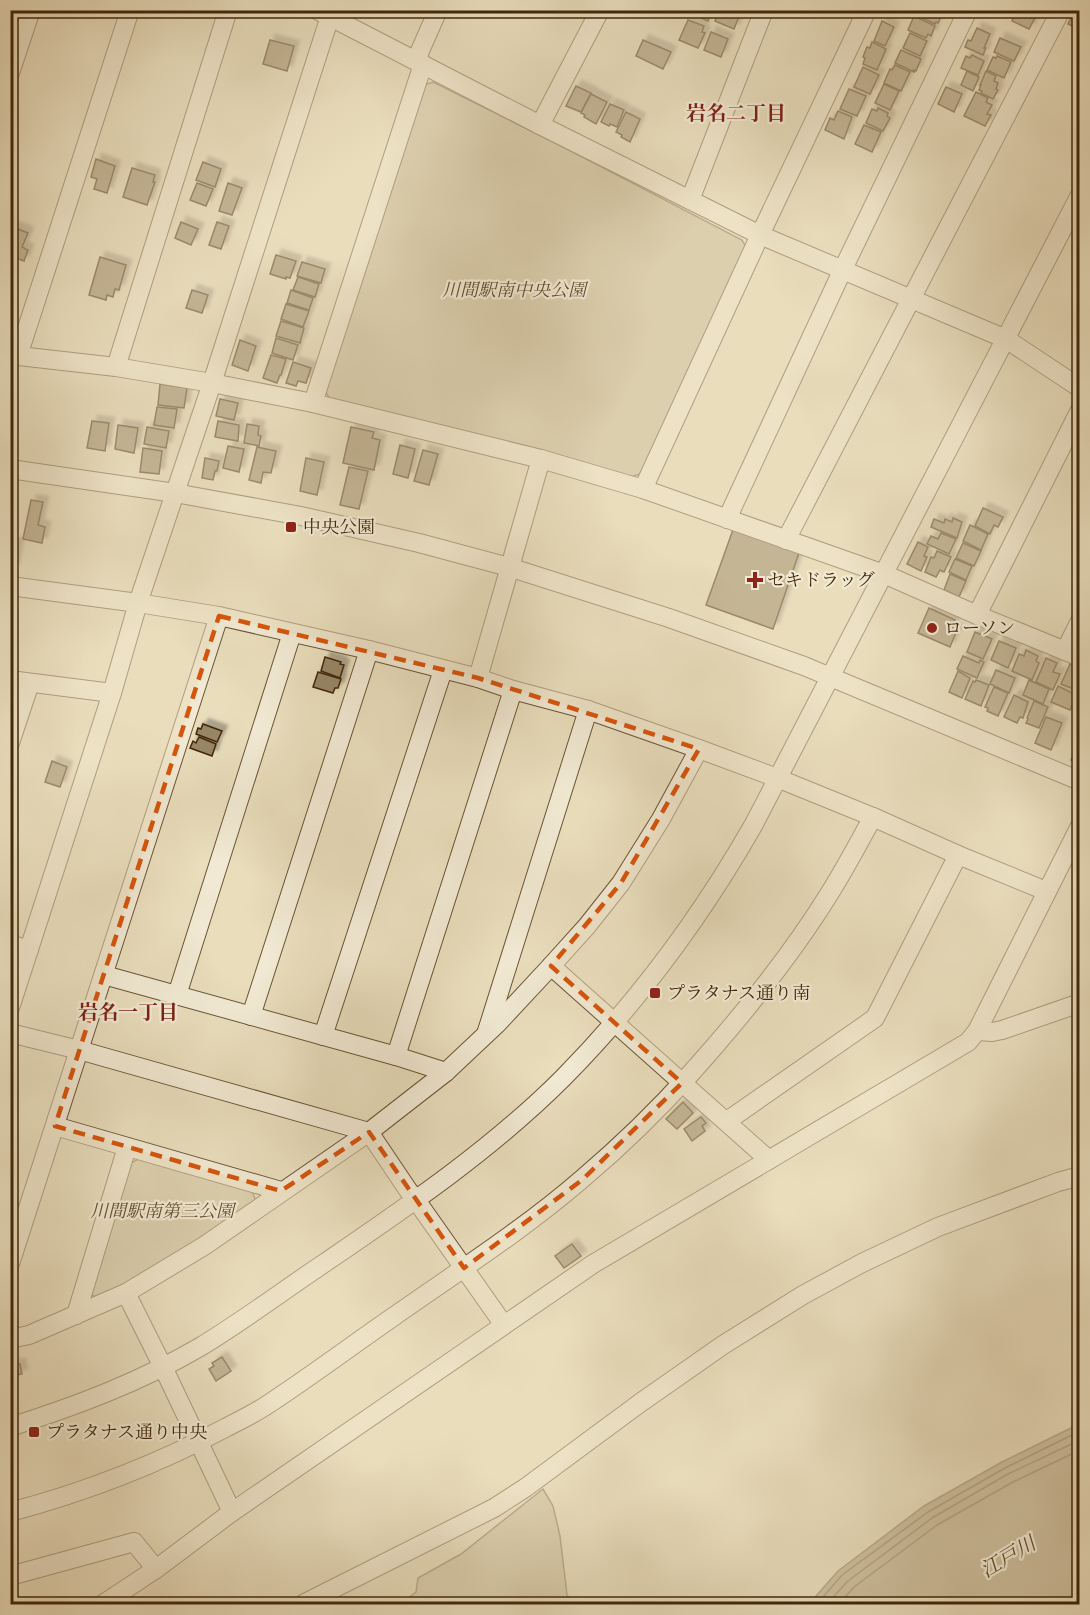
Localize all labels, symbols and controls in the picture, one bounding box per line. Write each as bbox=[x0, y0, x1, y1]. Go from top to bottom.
district label: 岩名二丁目 bbox=[686, 101, 786, 126]
park label: 川間駅南中央公園 bbox=[442, 279, 589, 302]
place label: 中央公園 bbox=[303, 516, 375, 539]
marker: 中央公園 bbox=[284, 520, 298, 534]
place label: セキドラッグ bbox=[767, 569, 875, 592]
marker: セキドラッグ bbox=[748, 573, 762, 587]
place label: ローソン bbox=[944, 617, 1015, 640]
marker: ローソン bbox=[925, 621, 939, 635]
place label: プラタナス通り南 bbox=[667, 982, 810, 1005]
marker: プラタナス通り南 bbox=[648, 986, 662, 1000]
district label: 岩名一丁目 bbox=[78, 1000, 178, 1025]
park label: 川間駅南第三公園 bbox=[90, 1200, 237, 1223]
place label: プラタナス通り中央 bbox=[46, 1421, 207, 1444]
marker: プラタナス通り中央 bbox=[27, 1425, 41, 1439]
water label: 江戸川 bbox=[976, 1530, 1042, 1583]

